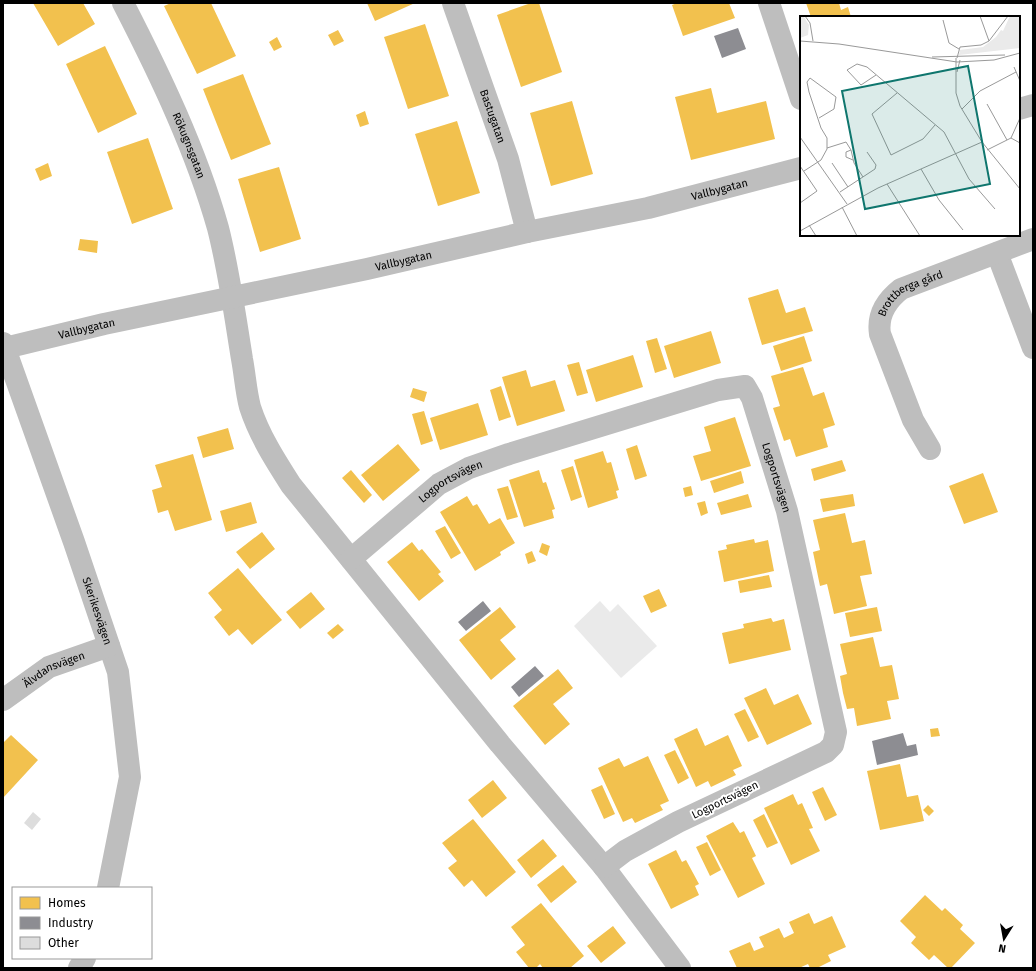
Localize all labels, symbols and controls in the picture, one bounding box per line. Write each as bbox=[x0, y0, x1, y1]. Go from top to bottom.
inset map bbox=[800, 16, 1020, 236]
street label: Bastugatan bbox=[477, 88, 508, 145]
street label: Rökugnsgatan bbox=[170, 110, 208, 180]
street label: Vallbygatan bbox=[690, 176, 749, 203]
street label: Vallbygatan bbox=[374, 248, 433, 273]
street label: Brottberga gård bbox=[875, 267, 945, 318]
street label: Vallbygatan bbox=[57, 315, 116, 341]
street label: Logportsvägen bbox=[760, 441, 794, 514]
street label: Logportsvägen bbox=[416, 457, 484, 505]
street label: Skerikesvägen bbox=[80, 575, 115, 646]
street label: Älvdansvägen bbox=[20, 649, 86, 690]
street label: Logportsvägen bbox=[690, 778, 760, 822]
legend bbox=[12, 887, 152, 959]
text: Homes bbox=[48, 896, 86, 910]
text: Industry bbox=[48, 916, 93, 930]
north arrow bbox=[984, 919, 1024, 959]
text: Other bbox=[48, 936, 79, 950]
text: N bbox=[997, 941, 1007, 955]

